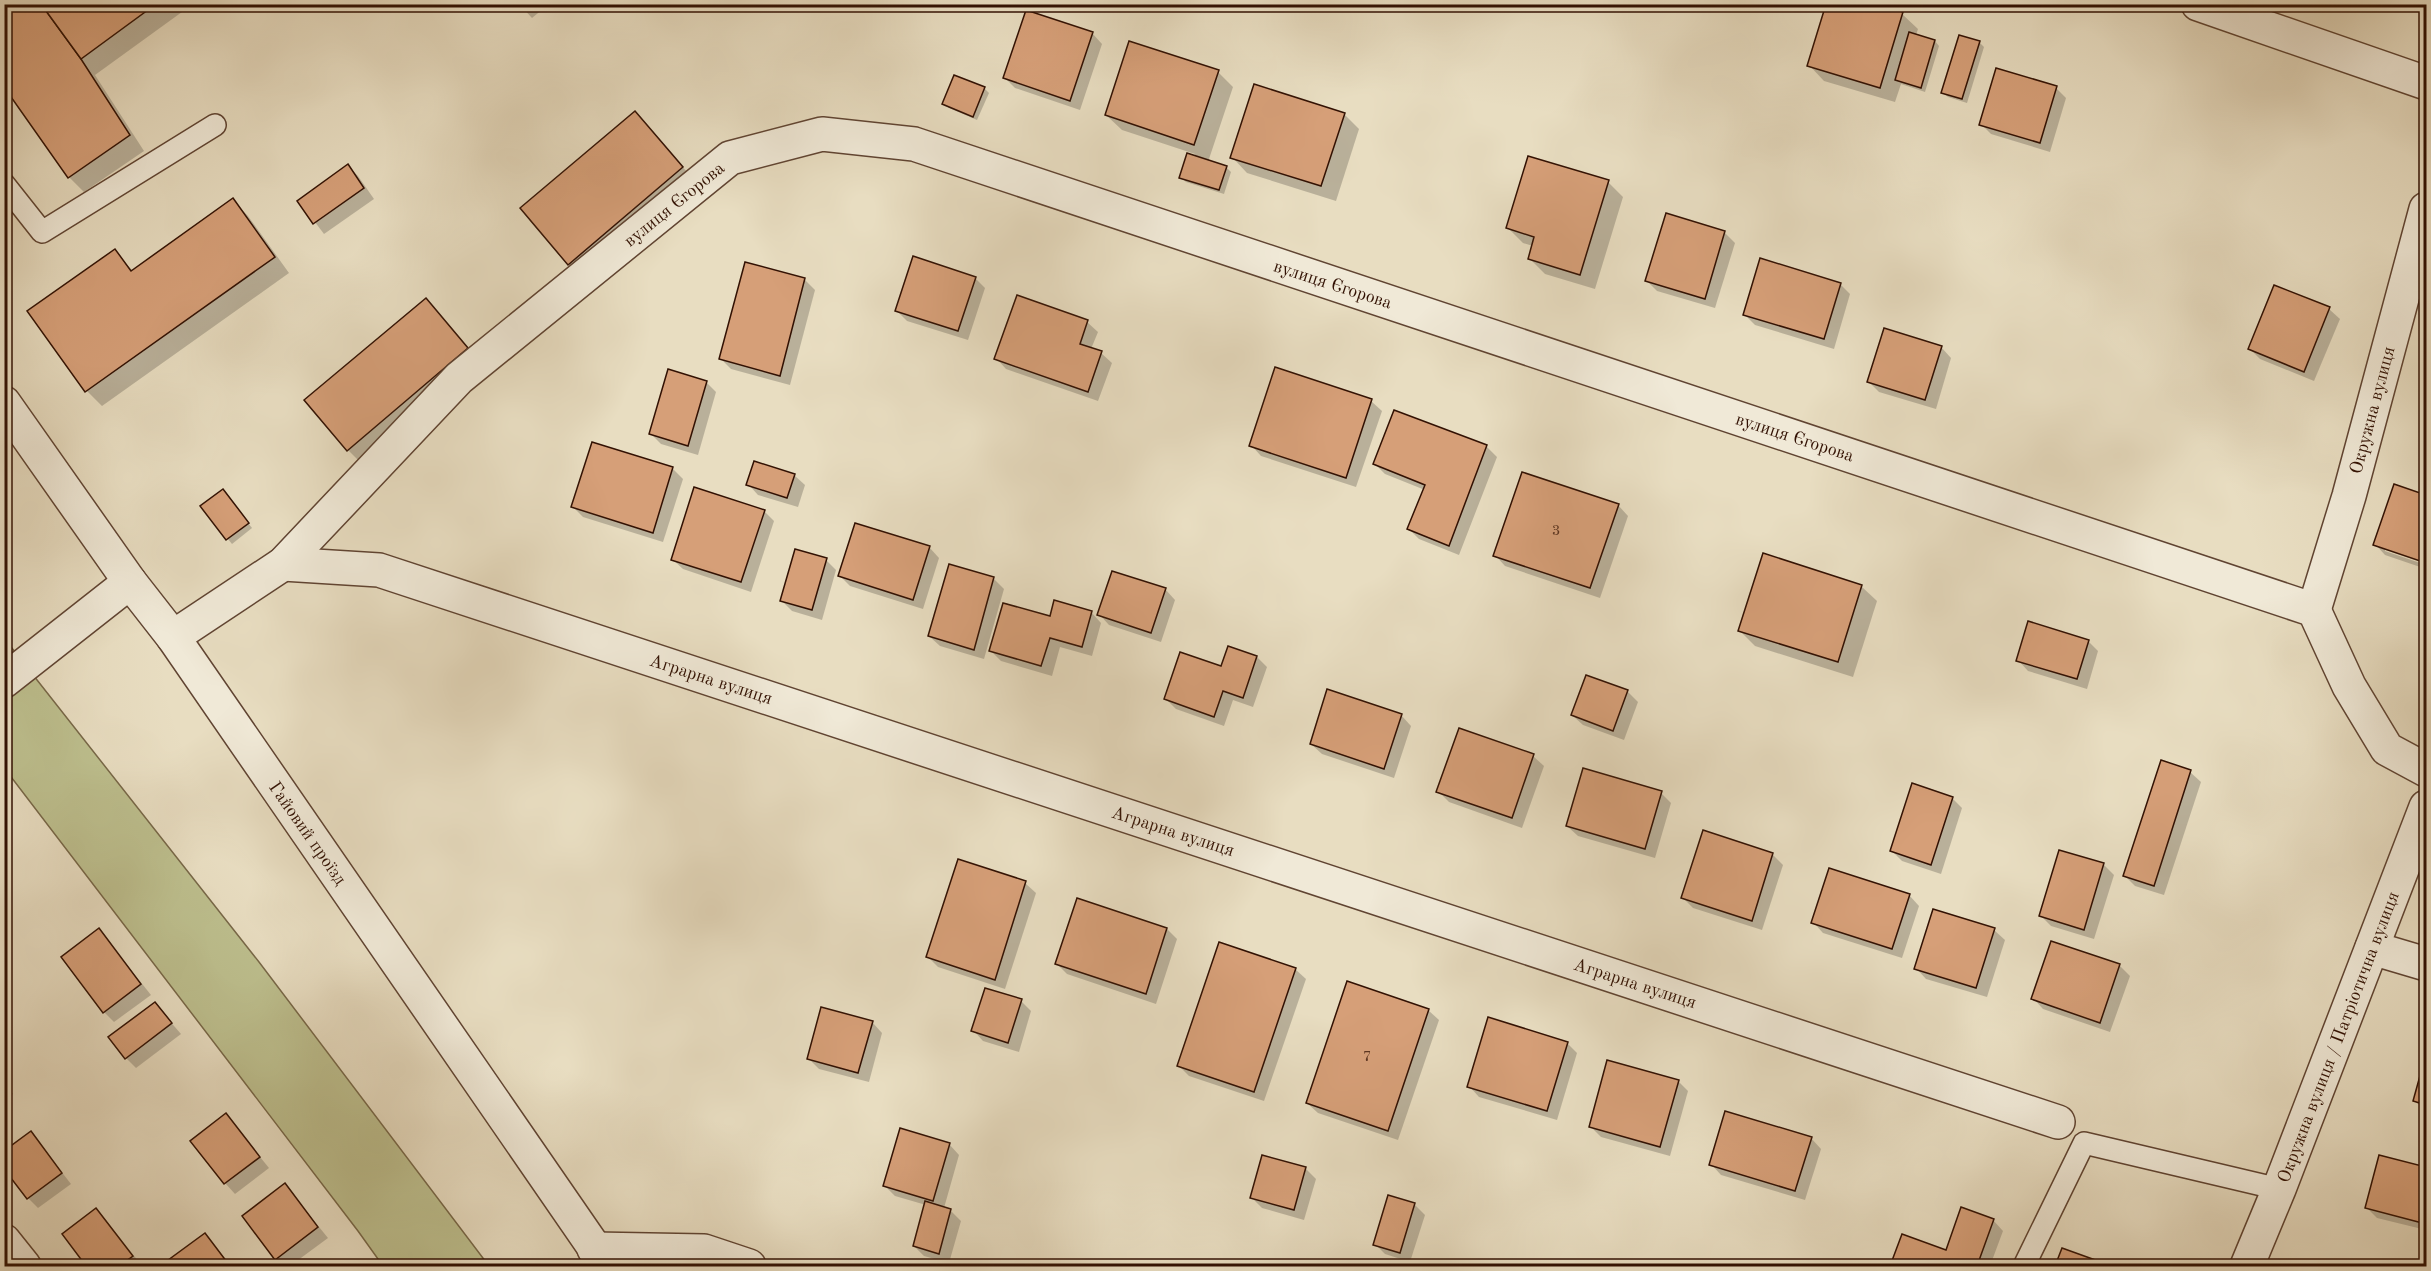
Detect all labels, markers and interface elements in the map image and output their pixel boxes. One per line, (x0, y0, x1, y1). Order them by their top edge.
street label: вулиця Єгорова (621, 159, 728, 251)
street label: вулиця Єгорова (1271, 257, 1394, 313)
street label: Окружна вулиця (2347, 344, 2399, 476)
street label: вулиця Єгорова (1733, 410, 1856, 466)
house number: 3 (1552, 524, 1560, 539)
street label: Аграрна вулиця (647, 652, 774, 708)
street label: Гайовий проїзд (265, 779, 349, 888)
street label: Аграрна вулиця (1109, 804, 1236, 860)
street label: Окружна вулиця / Патріотична вулиця (2275, 889, 2403, 1185)
street label: Аграрна вулиця (1571, 956, 1698, 1012)
house number: 7 (1363, 1050, 1371, 1065)

